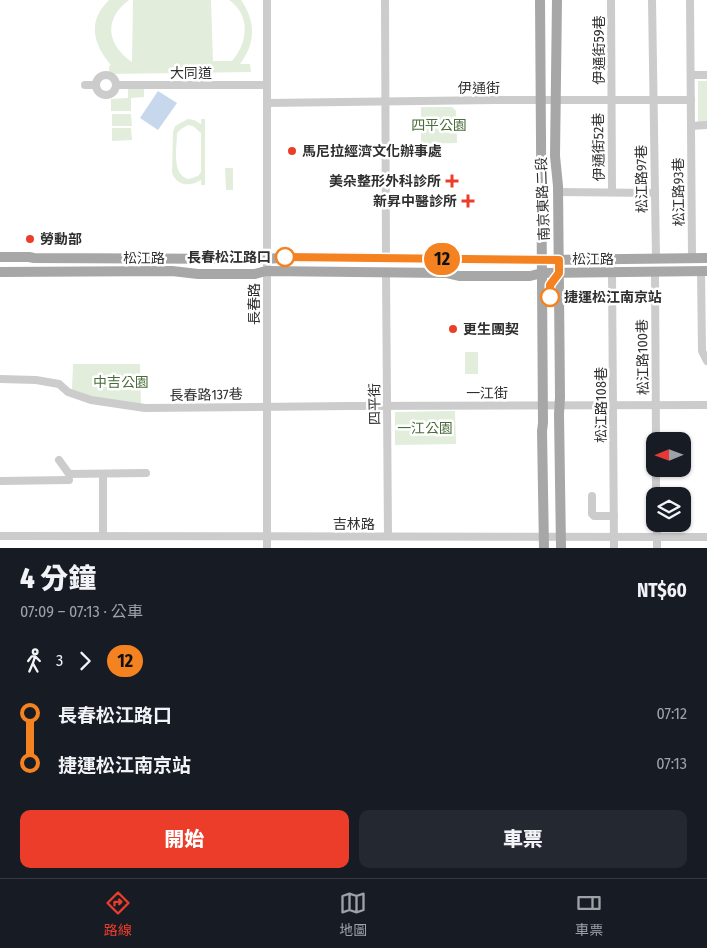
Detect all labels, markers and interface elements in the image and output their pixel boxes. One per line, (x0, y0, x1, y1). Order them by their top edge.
street label: 伊通街59巷 (591, 15, 608, 85)
street label: 大同道 (170, 65, 212, 82)
street label: 伊通街 (458, 80, 500, 97)
street label: 伊通街52巷 (590, 113, 608, 181)
park label: 四平公園 (411, 117, 467, 134)
place label: 馬尼拉經濟文化辦事處 (302, 143, 442, 160)
marker: 馬尼拉經濟文化辦事處 (286, 145, 298, 157)
street label: 松江路97巷 (633, 145, 651, 213)
street label: 南京東路二段 (533, 157, 553, 241)
street label: 松江路93巷 (670, 157, 688, 227)
place label: 美朵整形外科診所 (329, 173, 441, 190)
marker: 美朵整形外科診所 (445, 174, 459, 188)
place label: 新昇中醫診所 (373, 193, 457, 210)
marker: 新昇中醫診所 (461, 194, 475, 208)
place label: 勞動部 (40, 231, 82, 248)
marker: 勞動部 (24, 233, 36, 245)
line badge: 12 (420, 243, 464, 275)
marker: 長春松江路口 (275, 247, 295, 267)
text: 12 (434, 248, 450, 270)
place label: 長春松江路口 (187, 249, 271, 266)
street label: 松江路 (123, 250, 165, 267)
street label: 松江路 (572, 251, 614, 268)
street label: 長春路 (246, 283, 263, 325)
marker: 捷運松江南京站 (540, 287, 560, 307)
place label: 捷運松江南京站 (564, 289, 662, 306)
street label: 松江路100巷 (634, 319, 652, 395)
place label: 更生團契 (463, 321, 519, 338)
marker: 更生團契 (447, 323, 459, 335)
street label: 松江路108巷 (593, 367, 610, 443)
park label: 中吉公園 (93, 374, 149, 391)
street label: 四平街 (366, 383, 384, 425)
street label: 一江街 (466, 385, 508, 402)
street label: 長春路137巷 (169, 386, 243, 404)
park label: 一江公園 (397, 420, 453, 437)
north arrow (646, 432, 691, 478)
map controls (646, 432, 691, 532)
button: layers (646, 487, 691, 532)
street label: 吉林路 (333, 516, 375, 533)
text: 4 分鐘 (20, 562, 96, 595)
text: NT$60 (637, 579, 687, 602)
text: 07:09 – 07:13 · 公車 (20, 602, 143, 621)
icon: walk (20, 647, 48, 675)
icon: forward (71, 647, 99, 675)
text: 12 (117, 650, 133, 672)
text: 3 (56, 651, 63, 670)
text: 長春松江路口 (58, 704, 172, 727)
text: 07:12 (656, 704, 687, 723)
text: 捷運松江南京站 (58, 754, 191, 777)
text: 07:13 (656, 754, 687, 773)
button: 開始 (20, 810, 349, 868)
button: 車票 (359, 810, 687, 868)
tab: 路線 (104, 889, 132, 939)
tab: 地圖 (339, 889, 367, 939)
tab: 車票 (575, 889, 603, 939)

